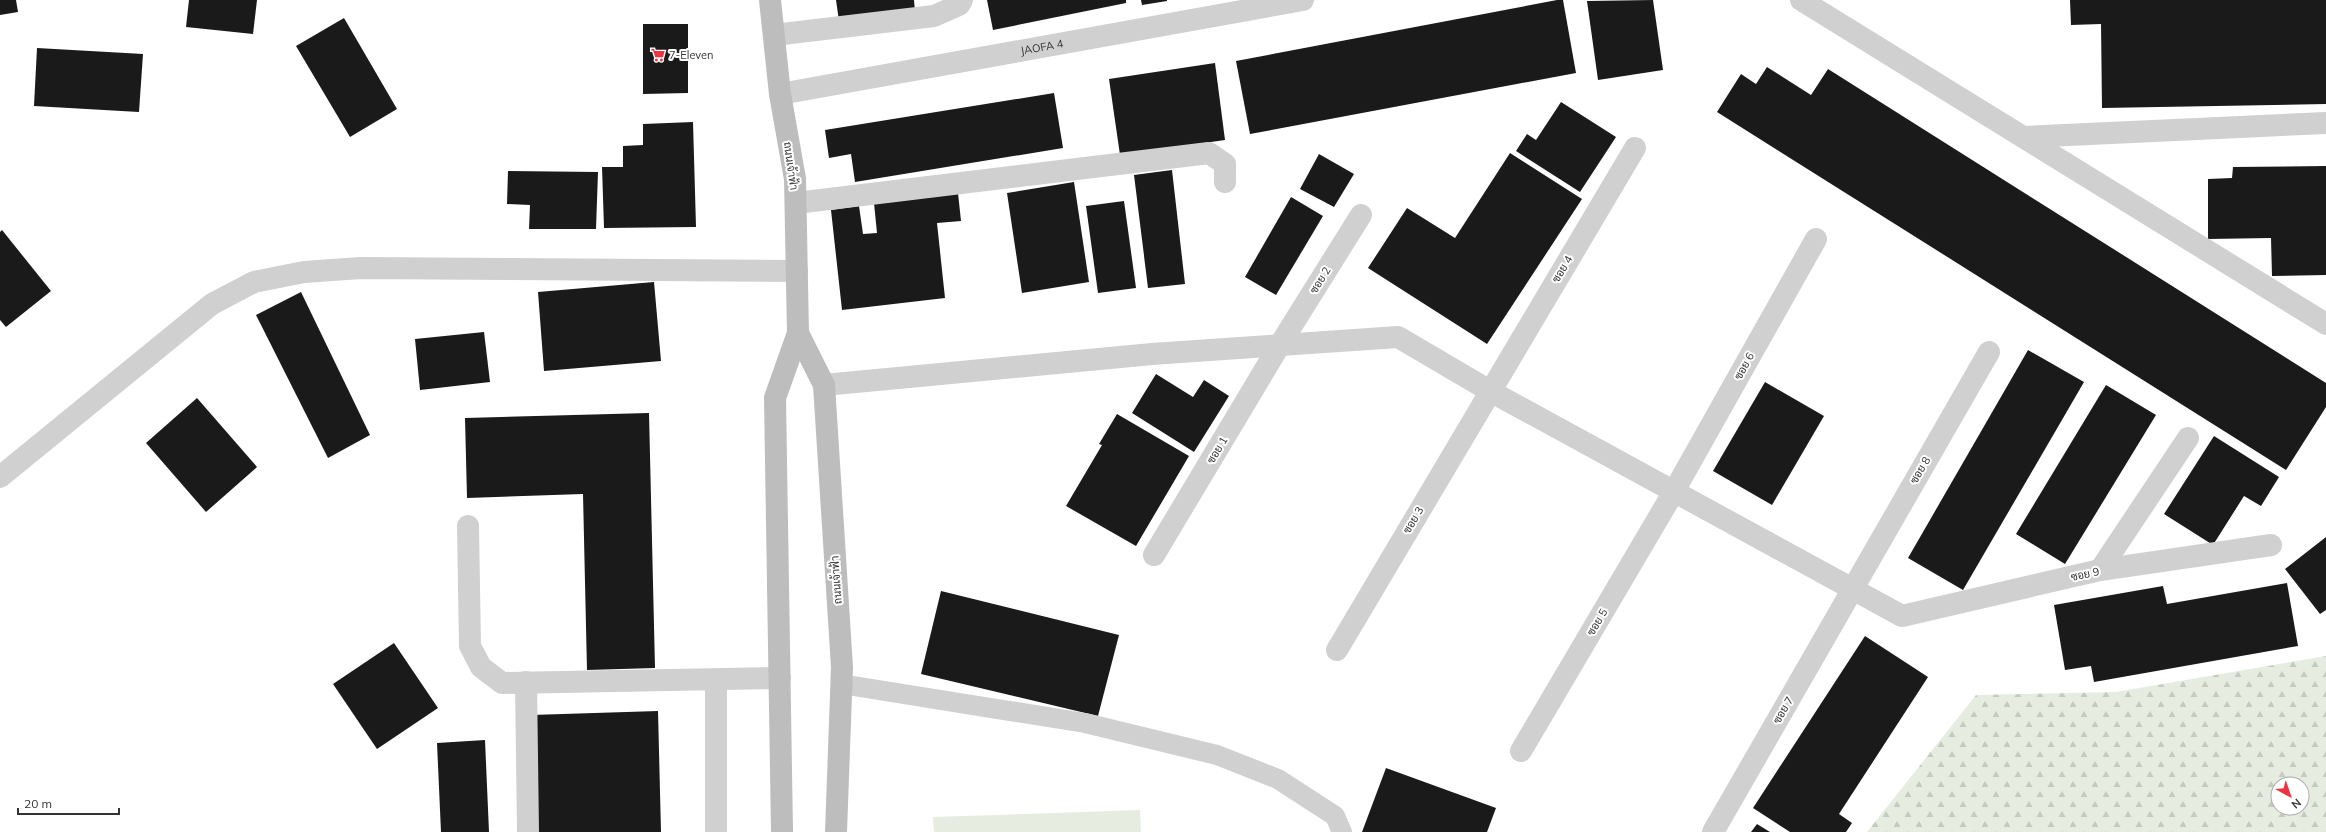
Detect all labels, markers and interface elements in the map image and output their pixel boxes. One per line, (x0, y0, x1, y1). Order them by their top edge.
street label: JAOFA 4 (1019, 36, 1065, 58)
supermarket icon: 7-Eleven (650, 47, 666, 63)
place label: 7-Eleven (669, 48, 714, 62)
street label: ถนนเจ้าฟ้า (781, 141, 801, 191)
street label: ซอย 4 (1549, 253, 1576, 285)
street label: ซอย 2 (1306, 264, 1334, 296)
street label: ซอย 6 (1731, 350, 1757, 382)
street label: ซอย 1 (1204, 434, 1230, 466)
street label: ซอย 8 (1907, 454, 1934, 486)
street label: ซอย 3 (1400, 504, 1426, 536)
street label: ถนนเจ้าฟ้า (827, 555, 845, 605)
street label: ซอย 9 (2069, 564, 2101, 584)
street label: ซอย 5 (1584, 606, 1611, 638)
street label: ซอย 7 (1770, 694, 1796, 726)
north arrow (2270, 776, 2310, 816)
scale bar (18, 790, 119, 816)
text: 20 m (24, 796, 52, 811)
text: N (2289, 796, 2304, 812)

